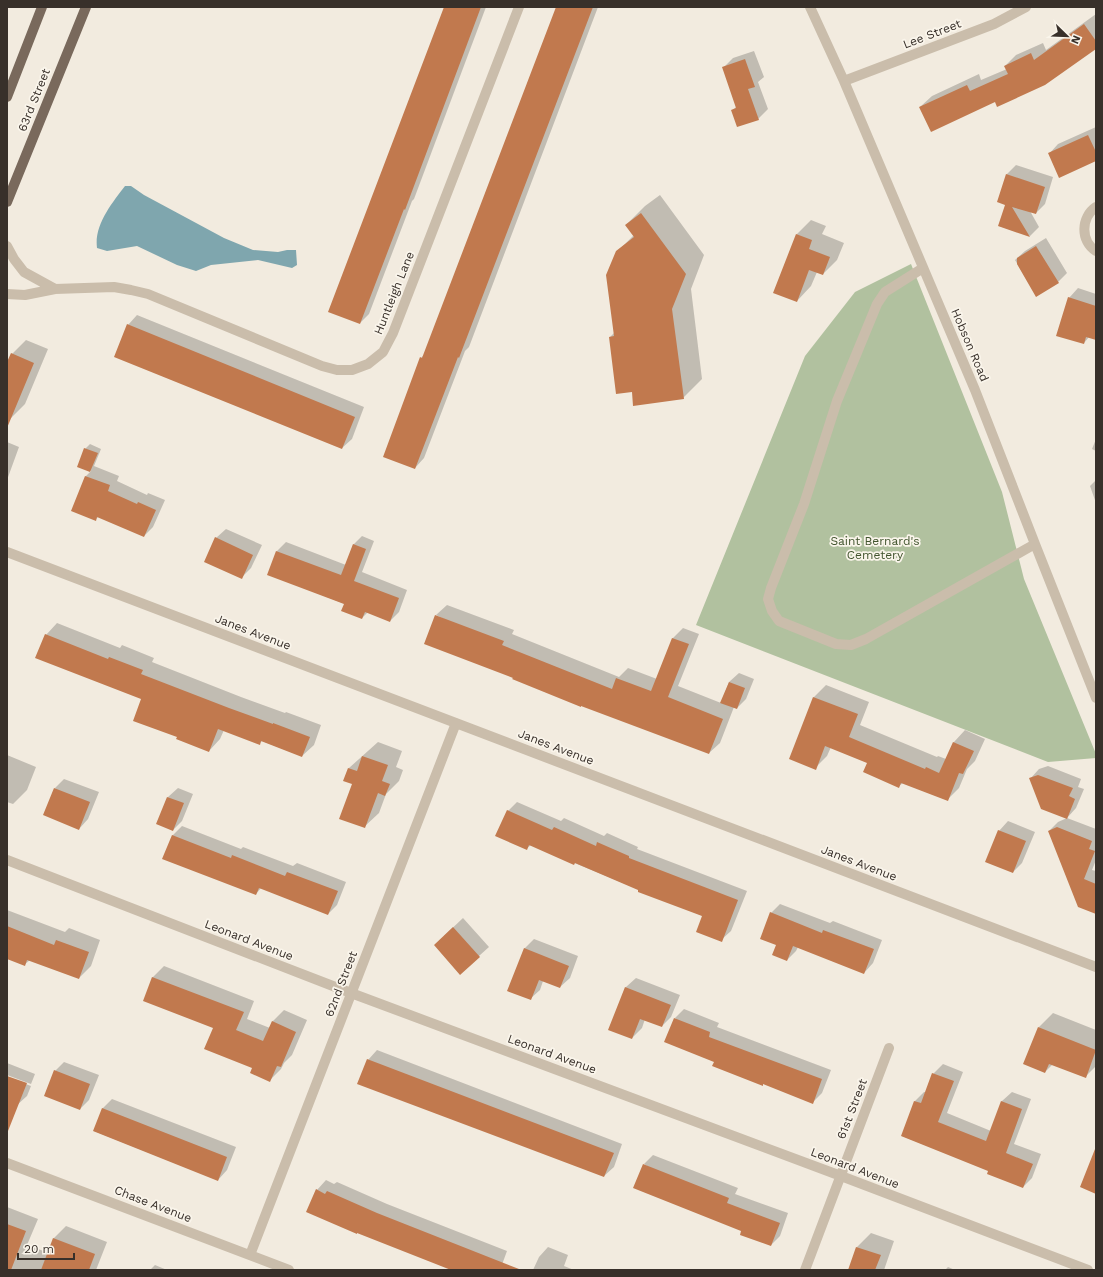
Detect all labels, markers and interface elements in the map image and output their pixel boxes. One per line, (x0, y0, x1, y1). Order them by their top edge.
north arrow (1047, 16, 1087, 56)
street label: Lee Street (901, 17, 963, 51)
text: N (1068, 33, 1083, 46)
street label: 63rd Street (15, 66, 53, 134)
street label: Huntleigh Lane (371, 249, 417, 337)
street label: Hobson Road (948, 306, 992, 384)
park label: Saint Bernard's Cemetery (830, 534, 920, 562)
street label: Janes Avenue (213, 611, 293, 653)
street label: Janes Avenue (516, 726, 596, 768)
street label: Janes Avenue (819, 842, 899, 884)
street label: Leonard Avenue (203, 917, 295, 963)
street label: 62nd Street (322, 949, 360, 1019)
street label: Leonard Avenue (506, 1031, 598, 1077)
street label: 61st Street (834, 1077, 870, 1141)
street label: Leonard Avenue (809, 1145, 901, 1191)
street label: Chase Avenue (112, 1183, 194, 1225)
scale bar (18, 1235, 74, 1261)
text: 20 m (24, 1242, 54, 1256)

